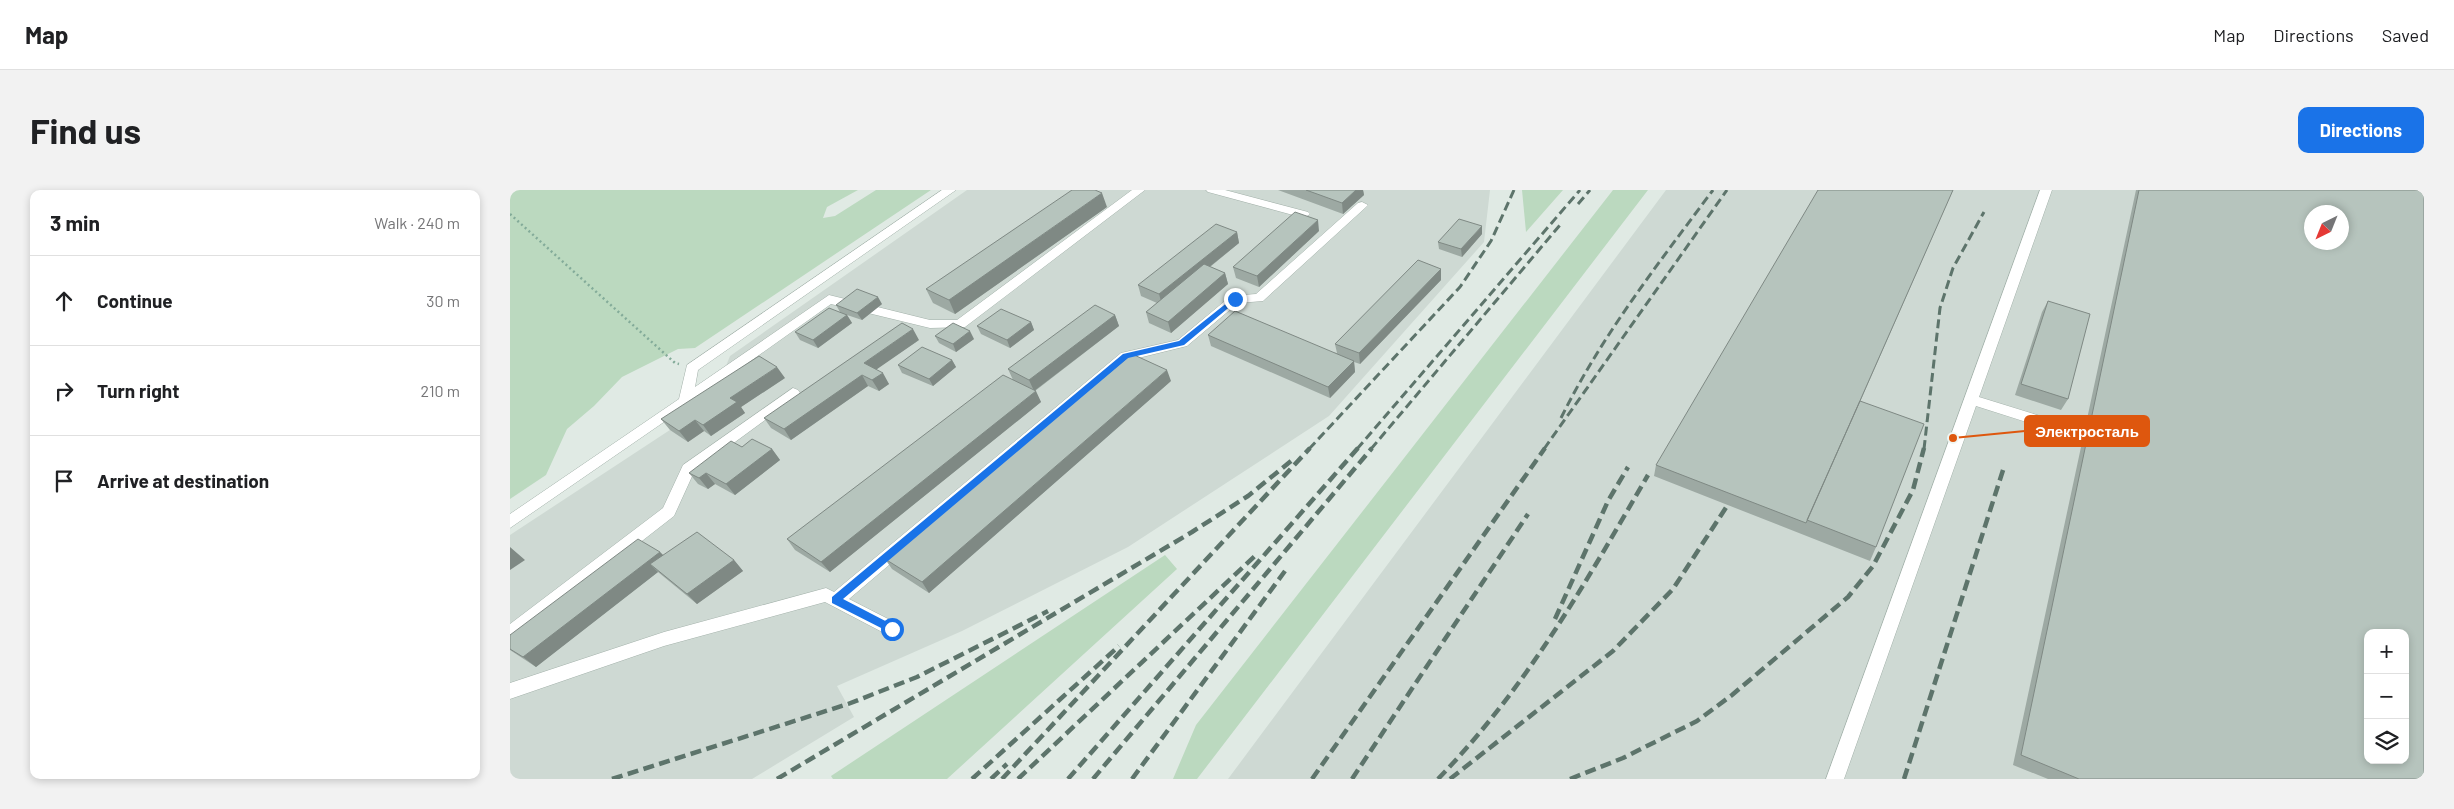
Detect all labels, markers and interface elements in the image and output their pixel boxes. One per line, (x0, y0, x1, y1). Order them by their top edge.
text: Map (25, 20, 68, 49)
text: Map (2213, 24, 2245, 46)
text: Directions (2273, 24, 2354, 46)
text: Saved (2382, 24, 2429, 46)
button: Directions (2298, 107, 2424, 153)
text: Find us (30, 109, 141, 151)
north arrow (2304, 205, 2349, 250)
text: 3 min (50, 210, 100, 235)
text: Walk · 240 m (374, 213, 460, 232)
icon: ahead (50, 287, 78, 315)
route end (1224, 288, 1247, 311)
text: Continue (97, 289, 173, 312)
text: 30 m (426, 291, 460, 310)
icon: right (50, 377, 78, 405)
text: Turn right (97, 379, 179, 402)
text: 210 m (421, 381, 460, 400)
callout: Электросталь (2025, 416, 2149, 446)
text: Электросталь (2035, 422, 2139, 440)
icon: arrive (50, 467, 78, 495)
text: Arrive at destination (97, 469, 269, 492)
route start (881, 618, 904, 641)
map controls (2364, 629, 2409, 764)
button: + (2364, 629, 2409, 674)
button: − (2364, 674, 2409, 719)
button: layers (2364, 719, 2409, 764)

